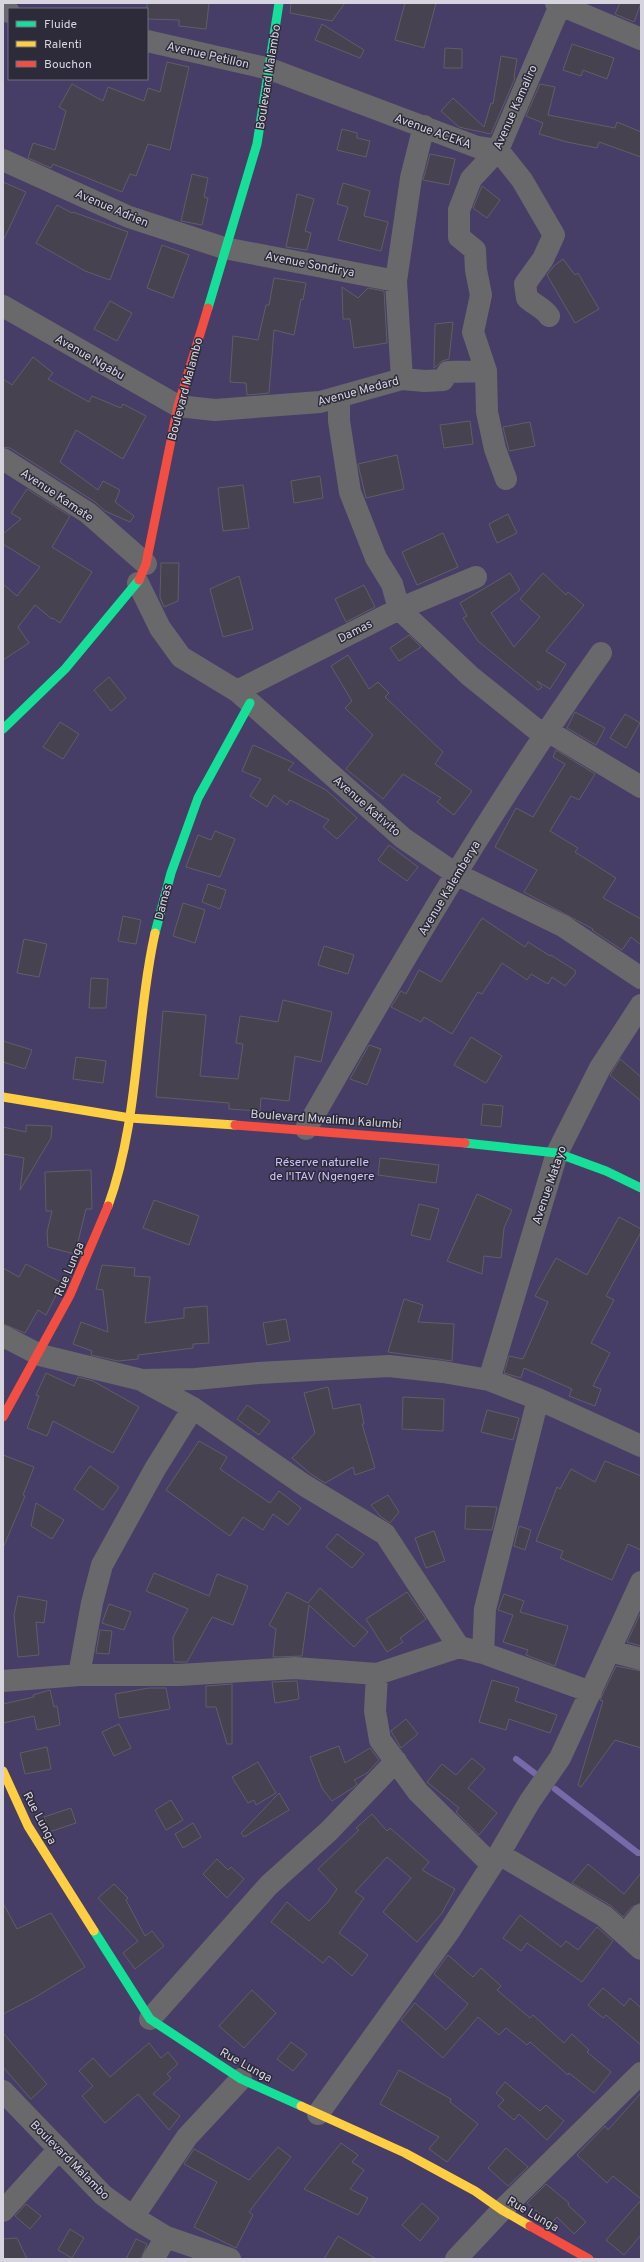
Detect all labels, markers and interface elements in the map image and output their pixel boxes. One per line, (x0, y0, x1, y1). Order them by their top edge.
legend (8, 8, 148, 80)
text: Fluide (44, 17, 77, 33)
street label: Boulevard Malambo (253, 23, 285, 131)
text: Ralenti (44, 37, 82, 53)
street label: Avenue Petillon (165, 39, 250, 73)
text: Bouchon (44, 57, 92, 73)
street label: Avenue Kamaliro (490, 62, 542, 152)
street label: Avenue ACEKA (392, 111, 473, 153)
street label: Avenue Adrien (72, 186, 151, 232)
street label: Avenue Sondirya (264, 248, 356, 281)
street label: Avenue Ngabu (52, 331, 127, 384)
street label: Boulevard Malambo (165, 336, 208, 443)
street label: Avenue Medard (316, 373, 401, 411)
street label: Avenue Kamate (17, 466, 96, 526)
street label: Damas (336, 616, 375, 647)
street label: Avenue Kativito (329, 773, 404, 841)
street label: Avenue Kalemberya (415, 838, 484, 939)
street label: Damas (152, 883, 176, 922)
street label: Boulevard Mwalimu Kalumbi (250, 1107, 402, 1133)
street label: Avenue Matayo (529, 1144, 571, 1227)
park label: Réserve naturelle de l'ITAV (Ngengere (270, 1155, 374, 1185)
street label: Rue Lunga (51, 1240, 89, 1299)
street label: Rue Lunga (19, 1789, 60, 1848)
street label: Rue Lunga (217, 2045, 275, 2087)
street label: Boulevard Malambo (26, 2118, 113, 2204)
street label: Rue Lunga (504, 2194, 561, 2236)

